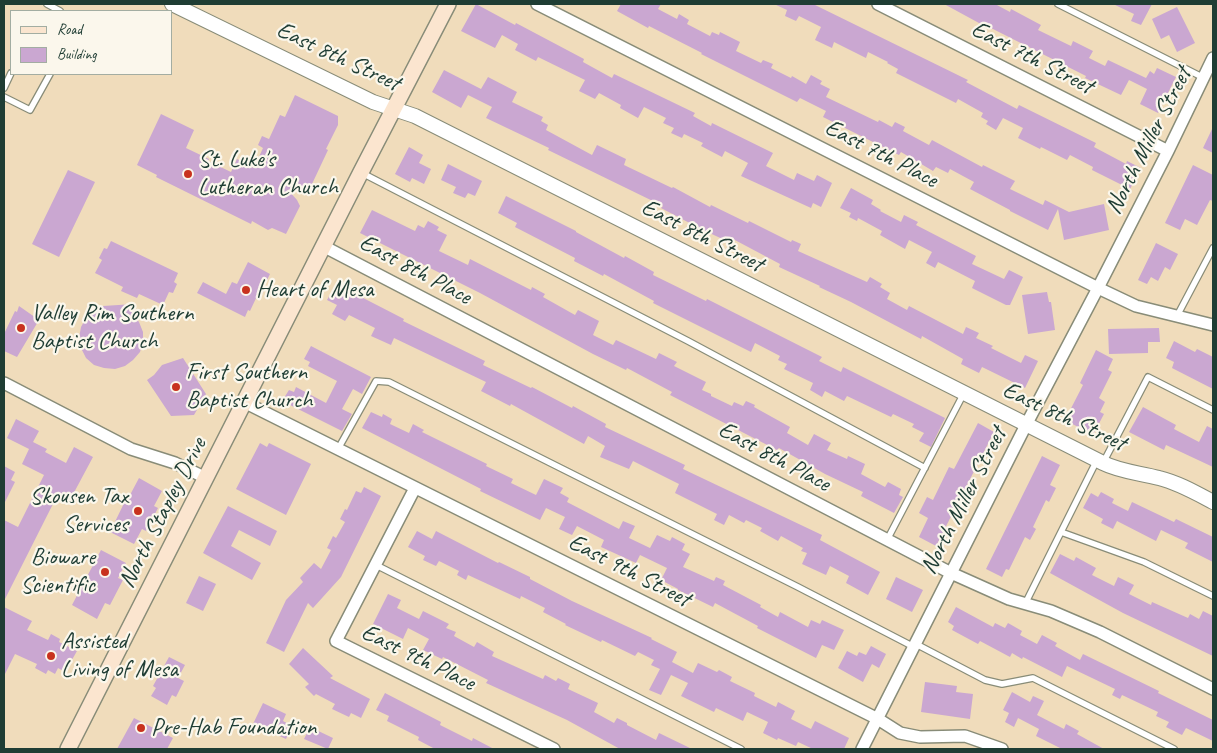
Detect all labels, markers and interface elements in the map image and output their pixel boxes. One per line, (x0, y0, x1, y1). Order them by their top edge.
legend (10, 10, 172, 75)
street label: East 7th Street (966, 15, 1098, 101)
street label: East 8th Street (272, 16, 404, 98)
text: Road (57, 20, 82, 39)
text: Building (57, 45, 96, 64)
street label: North Miller Street (1100, 63, 1198, 219)
street label: East 7th Place (820, 113, 942, 195)
place label: St. Luke's Lutheran Church (198, 146, 338, 202)
marker: St. Luke's Lutheran Church (182, 168, 194, 180)
street label: East 8th Street (636, 193, 768, 279)
street label: East 8th Place (354, 228, 476, 312)
place label: Heart of Mesa (256, 276, 373, 304)
marker: Heart of Mesa (240, 284, 252, 296)
place label: Valley Rim Southern Baptist Church (31, 300, 193, 356)
marker: Valley Rim Southern Baptist Church (15, 322, 27, 334)
place label: First Southern Baptist Church (186, 359, 312, 415)
street label: East 8th Street (998, 376, 1130, 458)
marker: First Southern Baptist Church (170, 381, 182, 393)
street label: East 8th Place (713, 415, 835, 499)
street label: North Miller Street (915, 423, 1013, 579)
street label: North Stapley Drive (113, 433, 213, 593)
place label: Skousen Tax Services (30, 483, 128, 539)
marker: Skousen Tax Services (132, 505, 144, 517)
street label: East 9th Street (563, 528, 695, 614)
place label: Bioware Scientific (20, 544, 95, 600)
marker: Bioware Scientific (99, 566, 111, 578)
street label: East 9th Place (357, 618, 479, 698)
place label: Assisted Living of Mesa (61, 628, 178, 684)
marker: Assisted Living of Mesa (45, 650, 57, 662)
place label: Pre-Hab Foundation (151, 714, 316, 742)
marker: Pre-Hab Foundation (135, 722, 147, 734)

